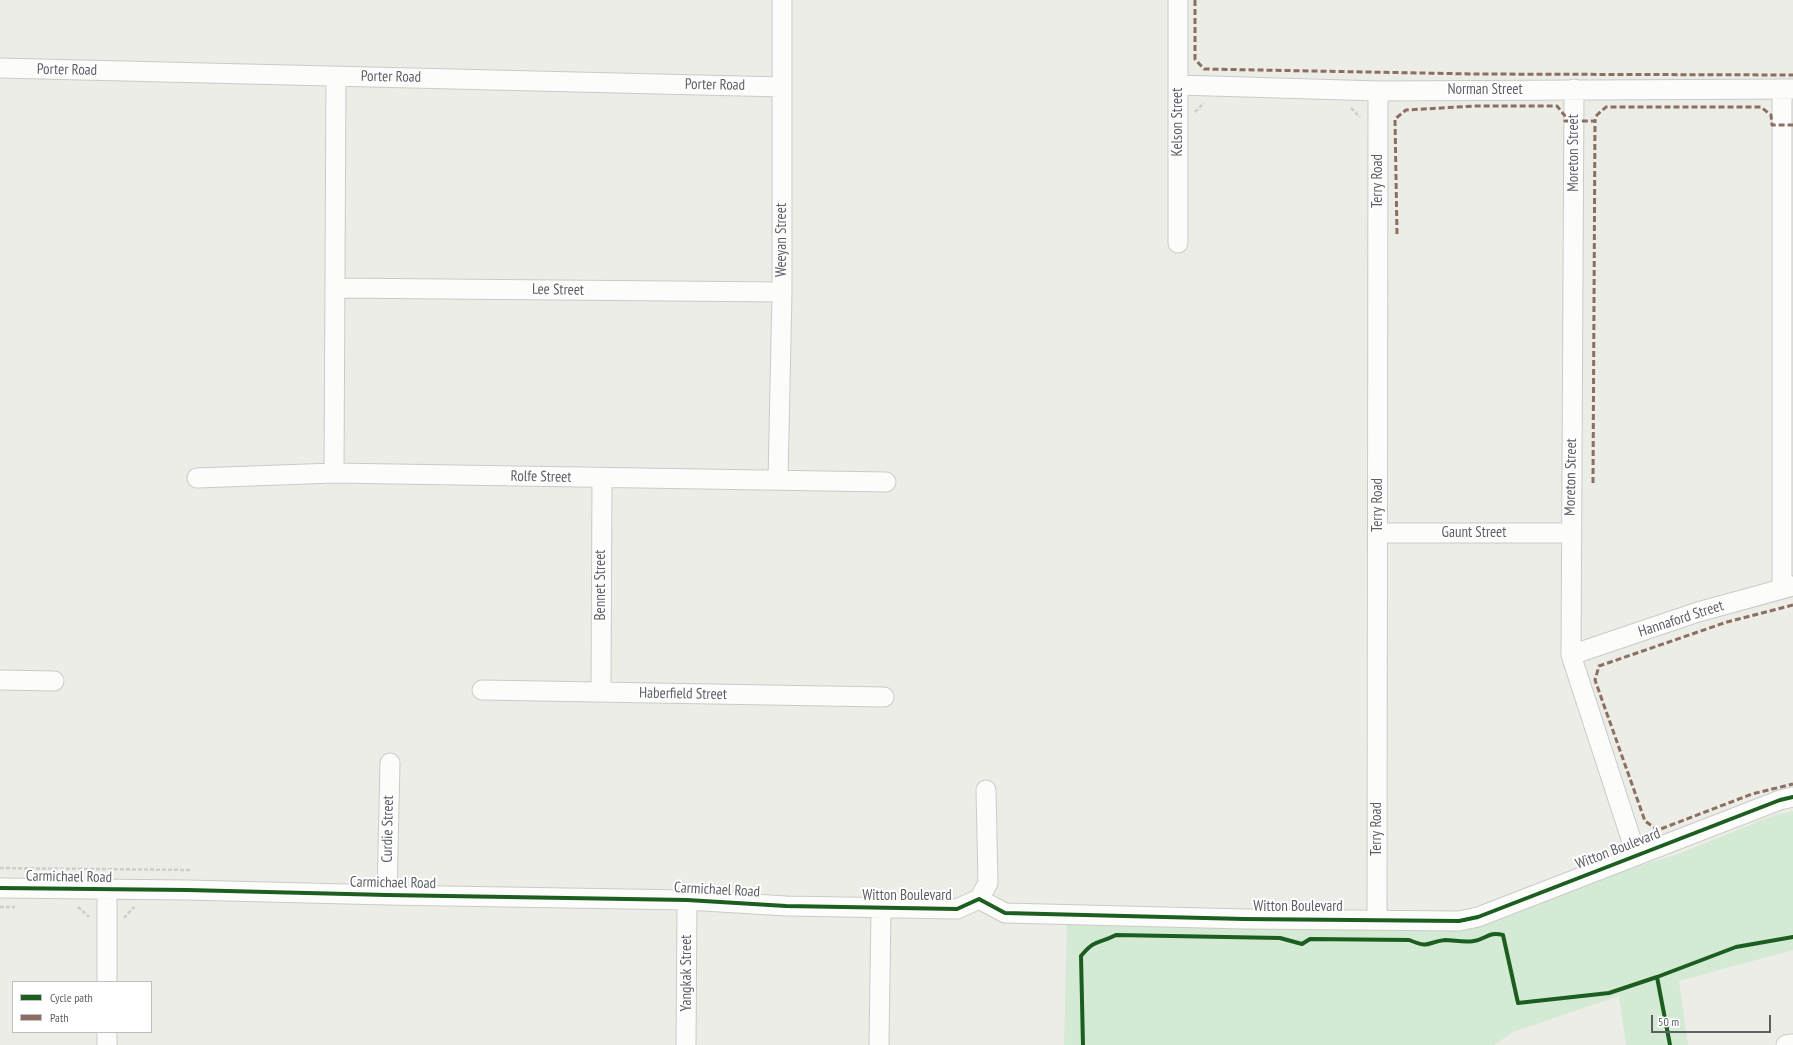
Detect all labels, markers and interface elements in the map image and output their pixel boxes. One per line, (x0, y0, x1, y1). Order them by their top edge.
street label: Porter Road (37, 60, 97, 80)
street label: Porter Road (361, 67, 421, 87)
street label: Porter Road (685, 75, 745, 95)
street label: Norman Street (1447, 81, 1523, 99)
street label: Kelson Street (1169, 88, 1187, 156)
street label: Moreton Street (1565, 114, 1583, 192)
street label: Terry Road (1369, 154, 1387, 208)
street label: Weeyan Street (773, 203, 791, 277)
street label: Lee Street (532, 281, 584, 299)
street label: Moreton Street (1561, 438, 1581, 516)
street label: Rolfe Street (510, 467, 572, 487)
street label: Terry Road (1369, 478, 1387, 532)
street label: Gaunt Street (1442, 524, 1506, 542)
street label: Bennet Street (592, 550, 610, 620)
street label: Hannaford Street (1636, 597, 1726, 641)
street label: Haberfield Street (639, 684, 727, 704)
street label: Curdie Street (378, 795, 398, 863)
street label: Terry Road (1368, 802, 1386, 856)
street label: Witton Boulevard (1573, 825, 1663, 873)
street label: Carmichael Road (26, 867, 112, 887)
street label: Carmichael Road (350, 873, 436, 893)
street label: Carmichael Road (673, 879, 761, 901)
street label: Witton Boulevard (862, 887, 952, 905)
street label: Witton Boulevard (1253, 898, 1343, 916)
street label: Yangkak Street (678, 935, 696, 1011)
legend (12, 981, 152, 1033)
text: Cycle path (50, 990, 93, 1005)
scale bar (1653, 1007, 1773, 1033)
text: Path (50, 1010, 68, 1025)
text: 50 m (1658, 1014, 1679, 1029)

